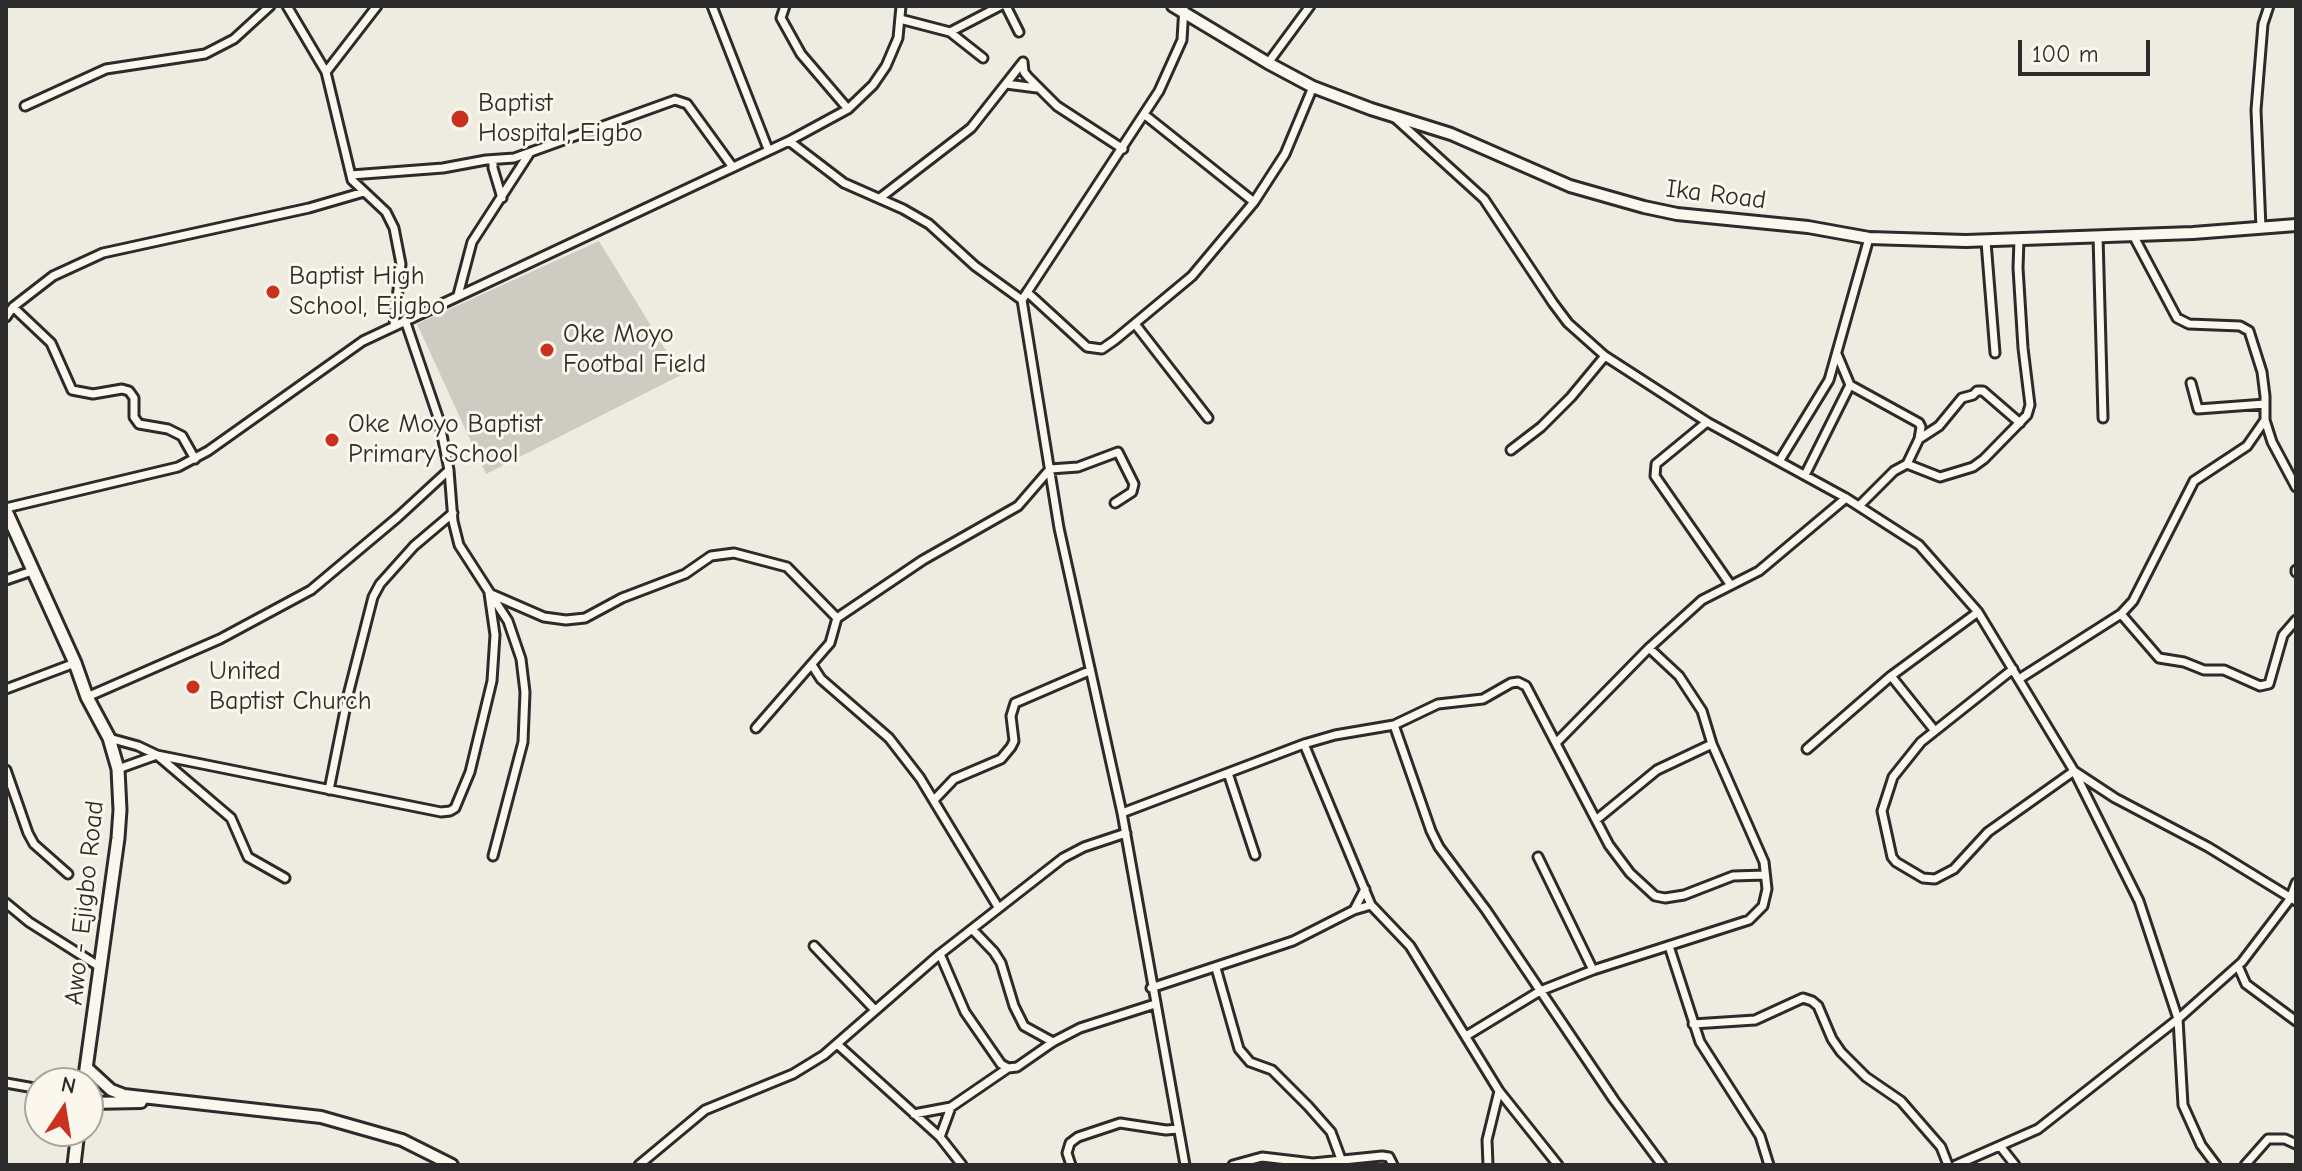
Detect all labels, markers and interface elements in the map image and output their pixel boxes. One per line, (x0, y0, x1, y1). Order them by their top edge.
scale bar (2022, 24, 2154, 74)
text: 100 m (2032, 40, 2099, 68)
place label: Baptist Hospital, Eigbo (478, 88, 643, 150)
marker: Baptist Hospital, Eigbo (449, 108, 471, 130)
street label: Ika Road (1664, 173, 1768, 217)
place label: Baptist High School, Ejigbo (289, 261, 445, 322)
marker: Baptist High School, Ejigbo (264, 283, 282, 301)
place label: Oke Moyo Footbal Field (563, 319, 706, 380)
marker: Oke Moyo Footbal Field (538, 341, 556, 359)
place label: Oke Moyo Baptist Primary School (348, 409, 542, 470)
marker: Oke Moyo Baptist Primary School (323, 431, 341, 449)
place label: United Baptist Church (209, 656, 372, 718)
marker: United Baptist Church (184, 678, 202, 696)
street label: Awo - Ejigbo Road (59, 799, 111, 1007)
north arrow (24, 1067, 104, 1147)
text: N (59, 1071, 78, 1100)

